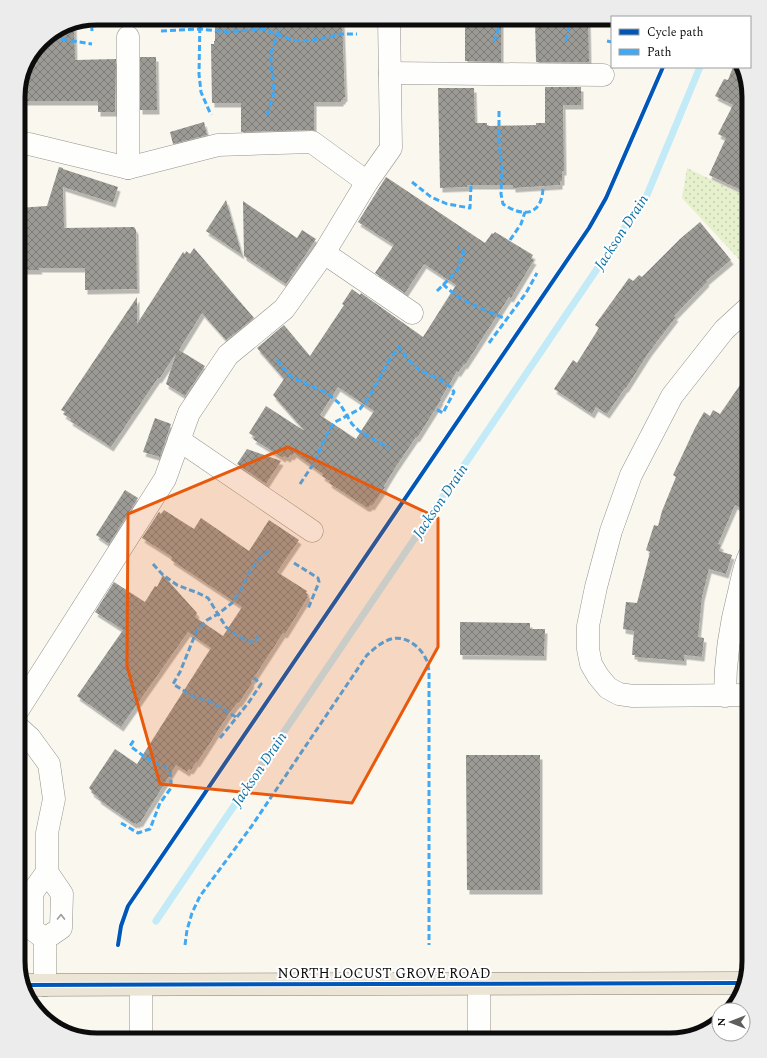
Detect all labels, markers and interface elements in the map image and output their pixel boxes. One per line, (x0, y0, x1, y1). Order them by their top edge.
legend (611, 16, 751, 68)
text: Cycle path (647, 23, 704, 42)
text: Path (647, 43, 672, 62)
water label: Jackson Drain (588, 190, 654, 275)
water label: Jackson Drain (406, 459, 474, 544)
water label: Jackson Drain (225, 727, 293, 812)
one-way arrow (57, 914, 65, 920)
street label: NORTH LOCUST GROVE ROAD (277, 963, 491, 984)
north arrow (711, 1002, 751, 1042)
text: N (713, 1017, 730, 1026)

